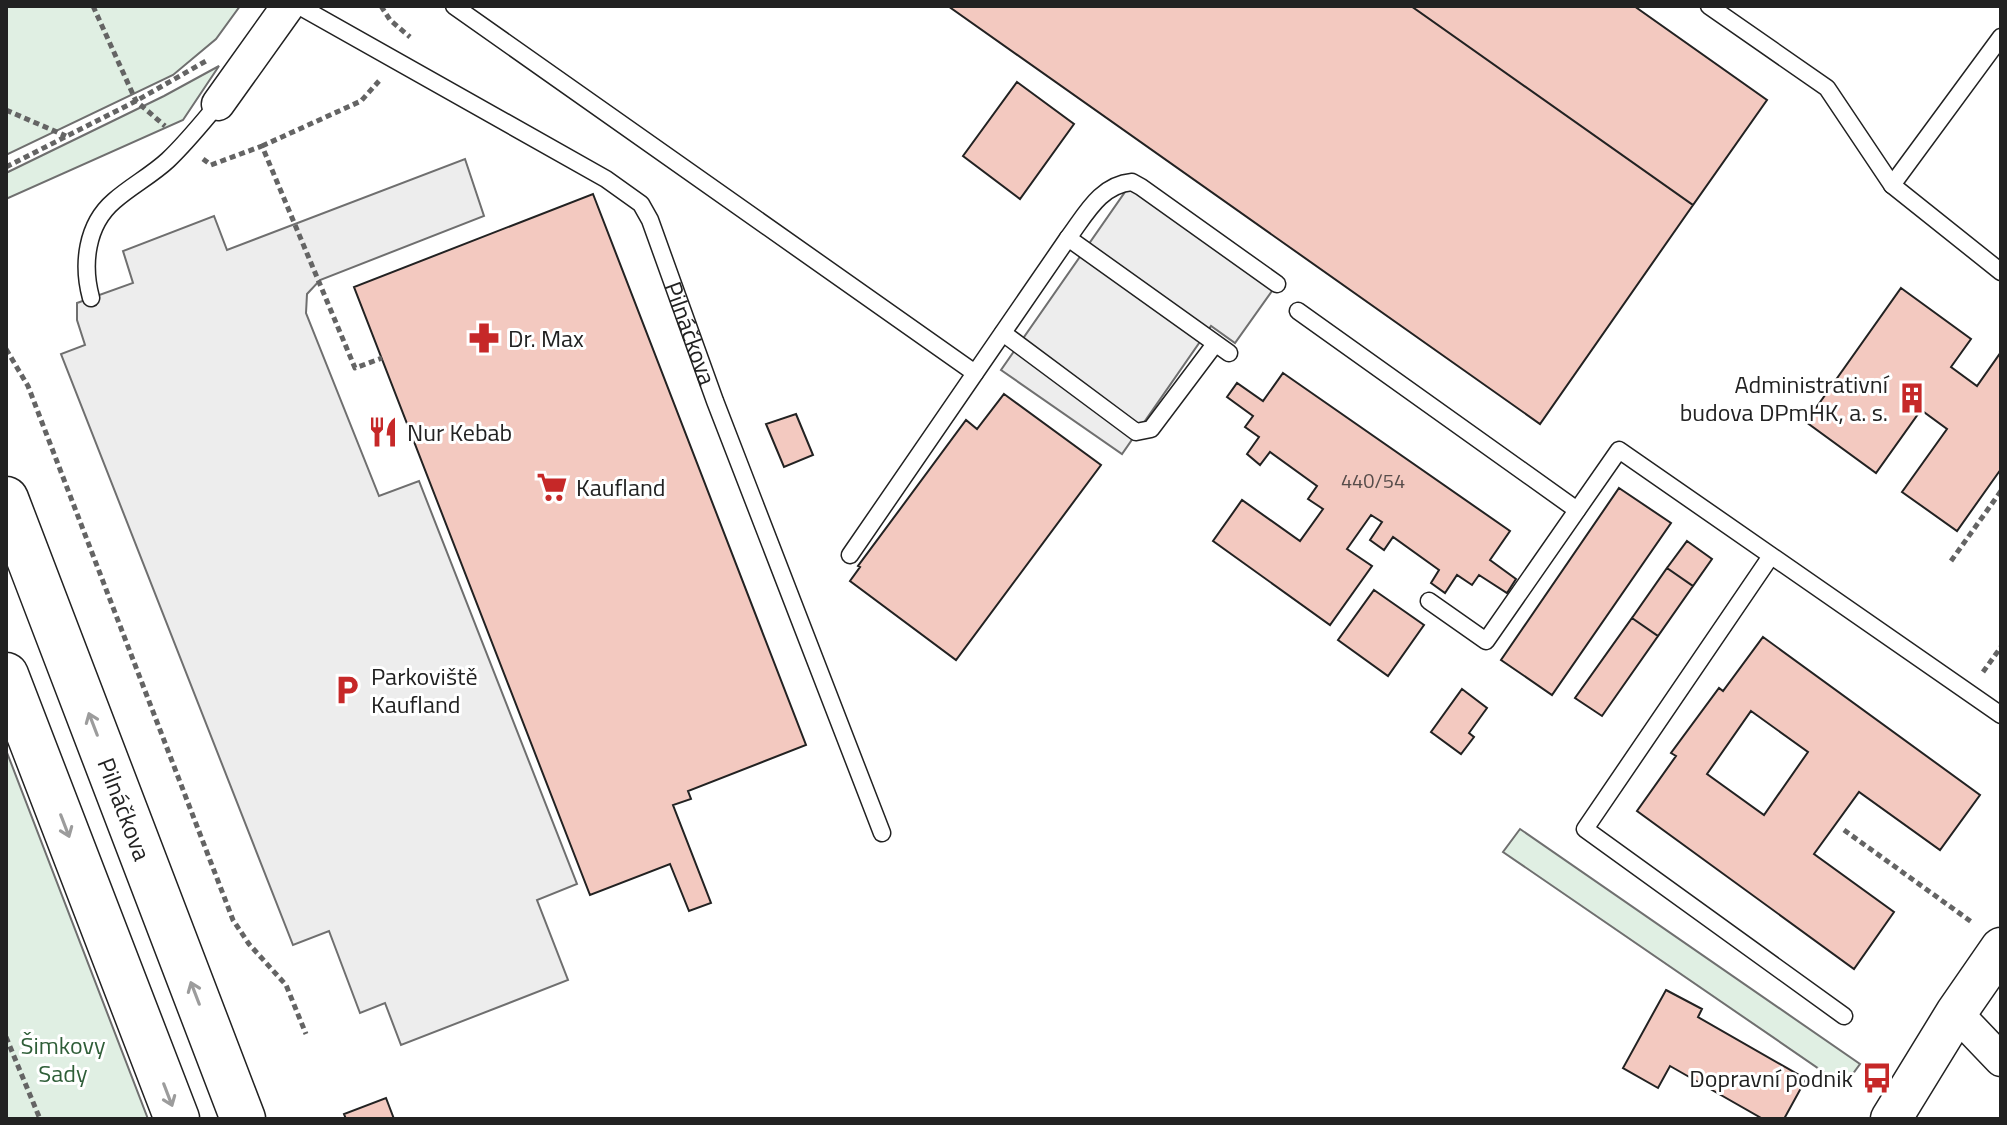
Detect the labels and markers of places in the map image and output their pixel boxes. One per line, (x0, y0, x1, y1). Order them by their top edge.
place label: Dr. Max (508, 320, 584, 356)
pharmacy icon: Dr. Max (467, 321, 501, 355)
place label: Administrativní budova DPmHK, a. s. (1680, 366, 1890, 430)
building icon: Administrativní budova DPmHK, a. s. (1895, 381, 1929, 415)
place label: Nur Kebab (407, 414, 512, 450)
restaurant icon: Nur Kebab (366, 415, 400, 449)
place label: Kaufland (576, 469, 666, 505)
supermarket icon: Kaufland (535, 470, 569, 504)
place label: Parkoviště Kaufland (371, 658, 478, 722)
parking icon: Parkoviště Kaufland (330, 673, 364, 707)
place label: Dopravní podnik (1689, 1060, 1853, 1096)
bus stop icon: Dopravní podnik (1860, 1061, 1894, 1095)

